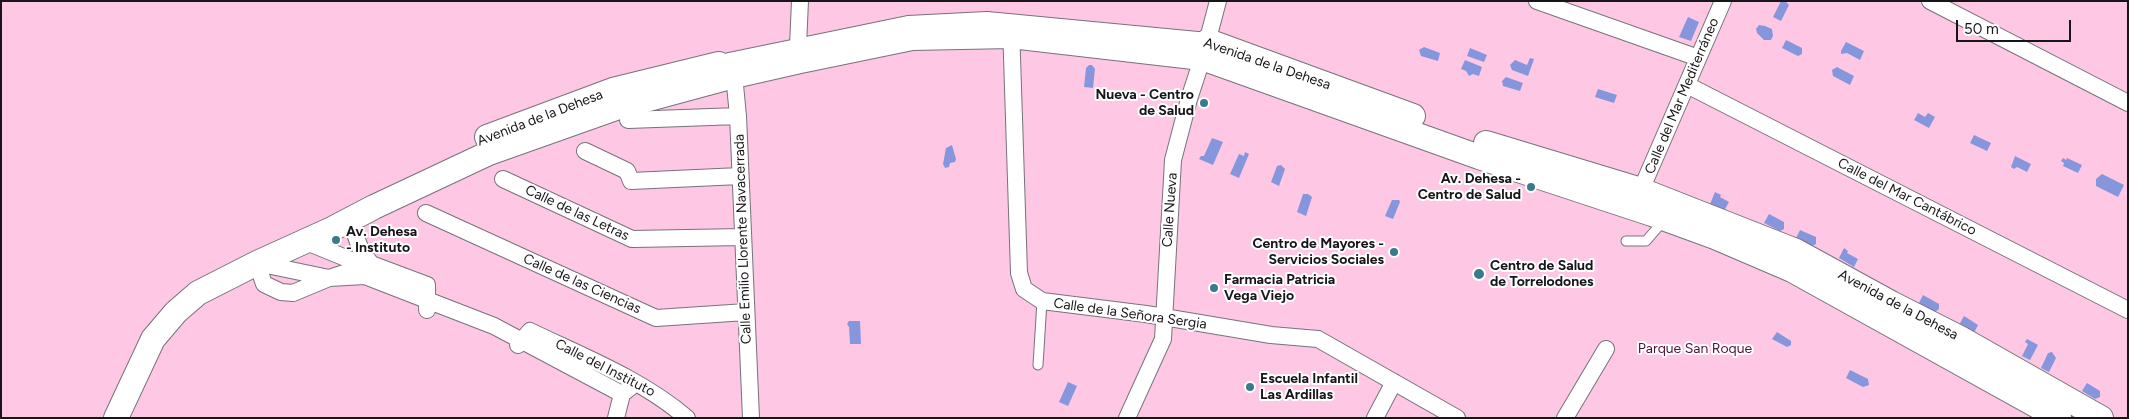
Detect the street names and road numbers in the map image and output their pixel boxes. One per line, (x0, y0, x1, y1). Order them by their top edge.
street label: Calle del Mar Mediterráneo (1641, 15, 1723, 177)
street label: Avenida de la Dehesa (1201, 34, 1333, 94)
street label: Avenida de la Dehesa (475, 86, 605, 150)
street label: Calle Emilio Llorente Navacerrada (731, 134, 755, 344)
street label: Calle del Mar Cantábrico (1835, 155, 1979, 239)
street label: Calle Nueva (1159, 172, 1181, 248)
street label: Calle de las Letras (522, 182, 632, 244)
street label: Calle de las Ciencias (520, 250, 644, 318)
street label: Avenida de la Dehesa (1835, 266, 1961, 344)
street label: Calle de la Señora Sergia (1052, 295, 1208, 333)
street label: Calle del Instituto (552, 336, 658, 400)

